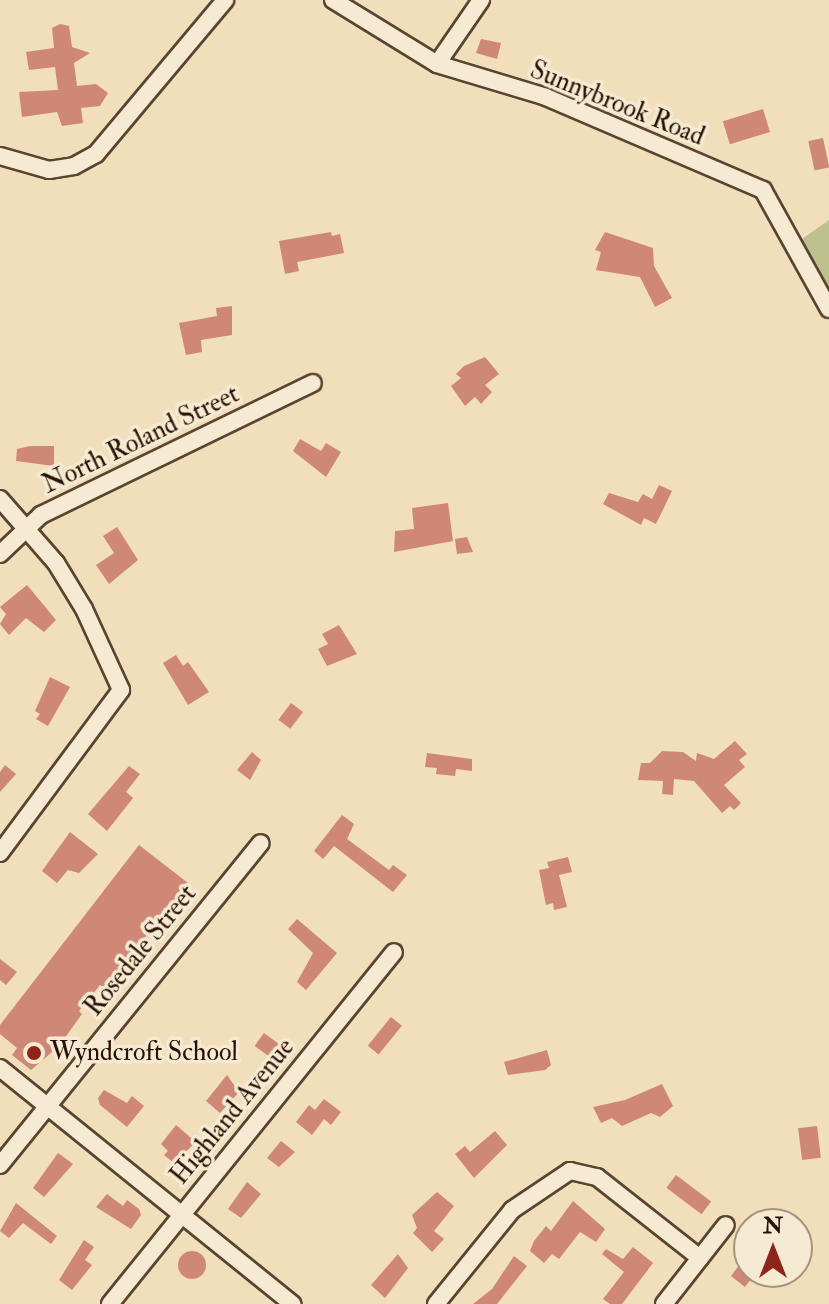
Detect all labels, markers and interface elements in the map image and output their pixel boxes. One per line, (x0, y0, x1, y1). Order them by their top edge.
street label: Sunnybrook Road (525, 55, 709, 153)
street label: North Roland Street (38, 379, 244, 501)
street label: Rosedale Street (79, 879, 203, 1023)
street label: Highland Avenue (165, 1033, 301, 1191)
place label: Wyndcroft School (50, 1037, 238, 1069)
marker: Wyndcroft School (25, 1044, 43, 1062)
north arrow (733, 1208, 813, 1288)
text: N (763, 1212, 783, 1240)

